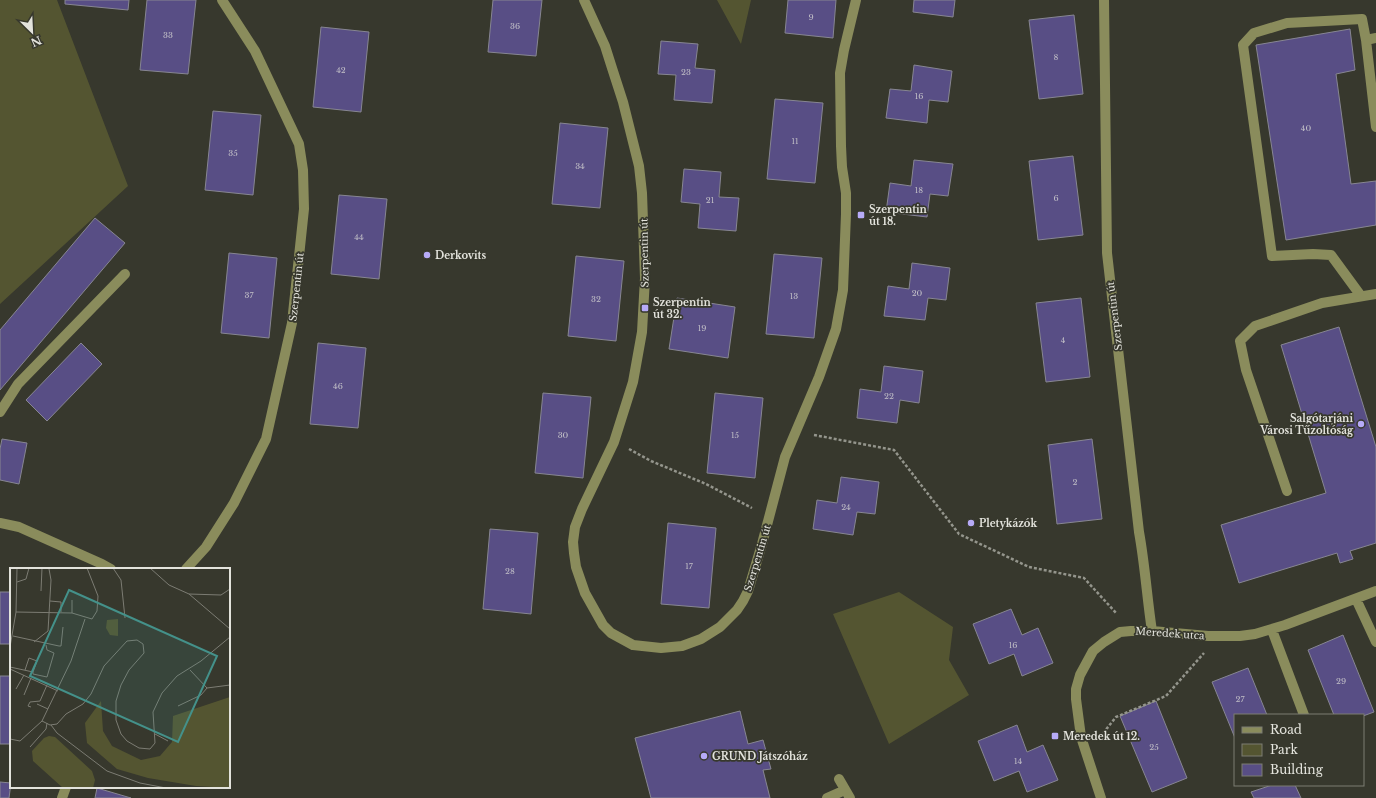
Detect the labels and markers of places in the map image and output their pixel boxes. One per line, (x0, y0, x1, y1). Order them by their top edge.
place label: Szerpentin út 18. (869, 203, 928, 228)
marker: Szerpentin út 18. (856, 210, 866, 220)
place label: Derkovits (435, 249, 486, 262)
marker: Derkovits (422, 250, 432, 260)
place label: Szerpentin út 32. (653, 296, 712, 321)
marker: Szerpentin út 32. (640, 303, 650, 313)
place label: Salgótarjáni Városi Tűzoltóság (1259, 412, 1354, 437)
marker: Salgótarjáni Városi Tűzoltóság (1356, 419, 1366, 429)
place label: Pletykázók (979, 517, 1037, 530)
marker: Pletykázók (966, 518, 976, 528)
place label: Meredek út 12. (1063, 730, 1140, 743)
marker: Meredek út 12. (1050, 731, 1060, 741)
place label: GRUND Játszóház (712, 750, 808, 763)
marker: GRUND Játszóház (699, 751, 709, 761)

